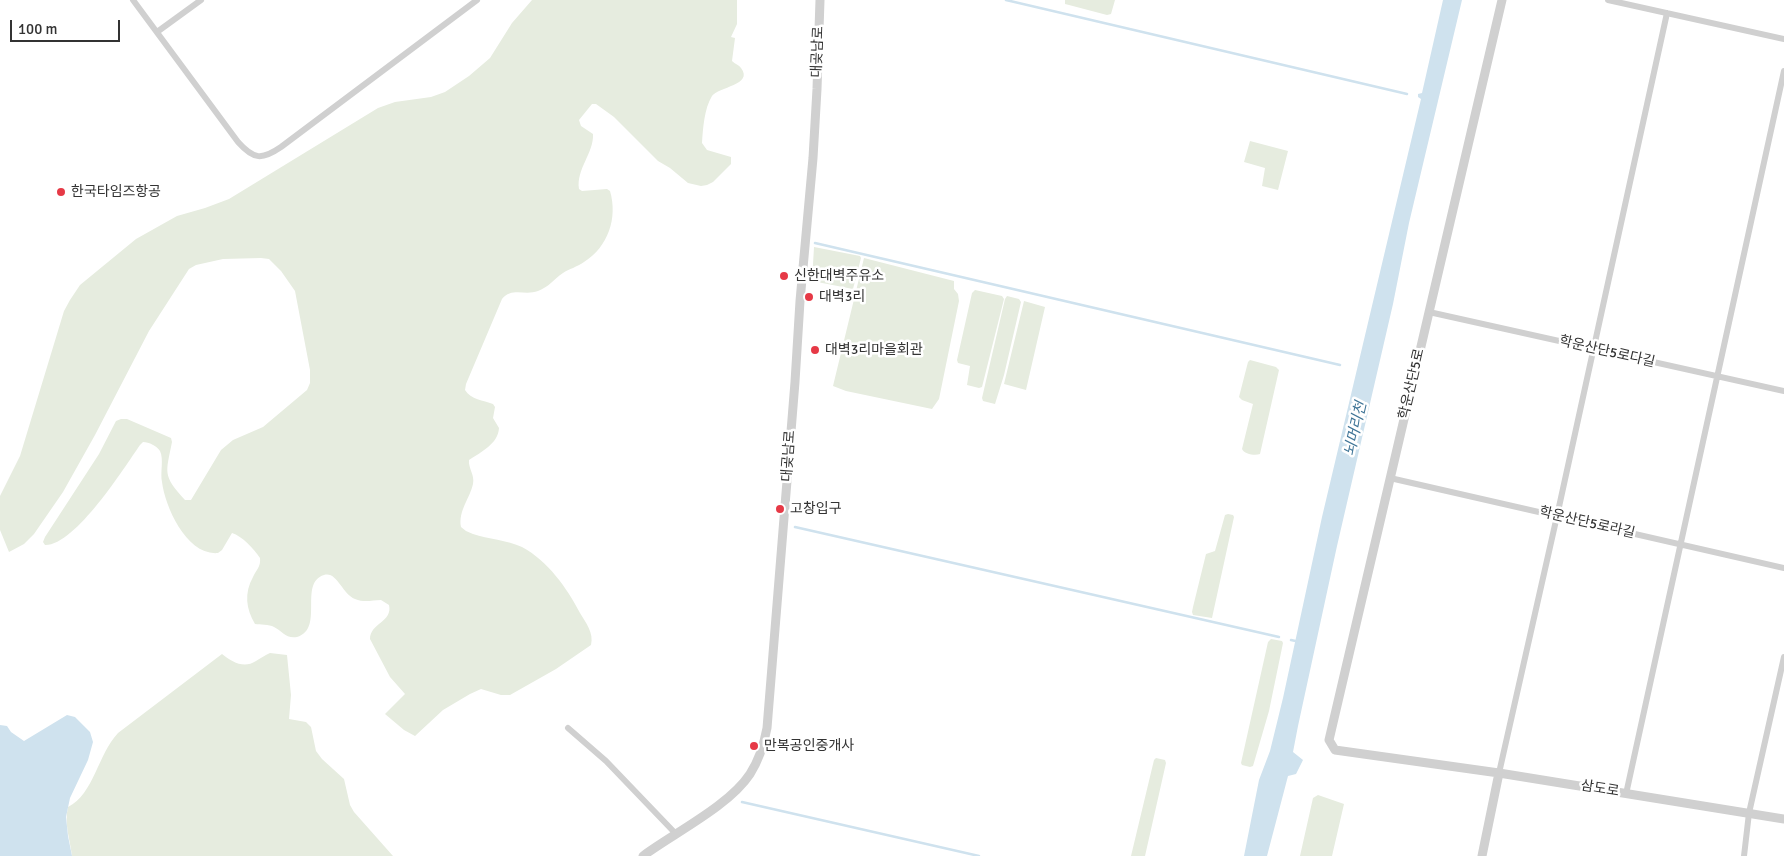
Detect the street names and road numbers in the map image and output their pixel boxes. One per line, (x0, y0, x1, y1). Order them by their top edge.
street label: 대곶남로 (809, 26, 827, 78)
street label: 학운산단5로다길 (1558, 333, 1656, 371)
street label: 학운산단5로 (1396, 347, 1428, 421)
street label: 대곶남로 (779, 430, 799, 482)
street label: 학운산단5로라길 (1538, 504, 1636, 542)
street label: 삼도로 (1580, 778, 1620, 800)

